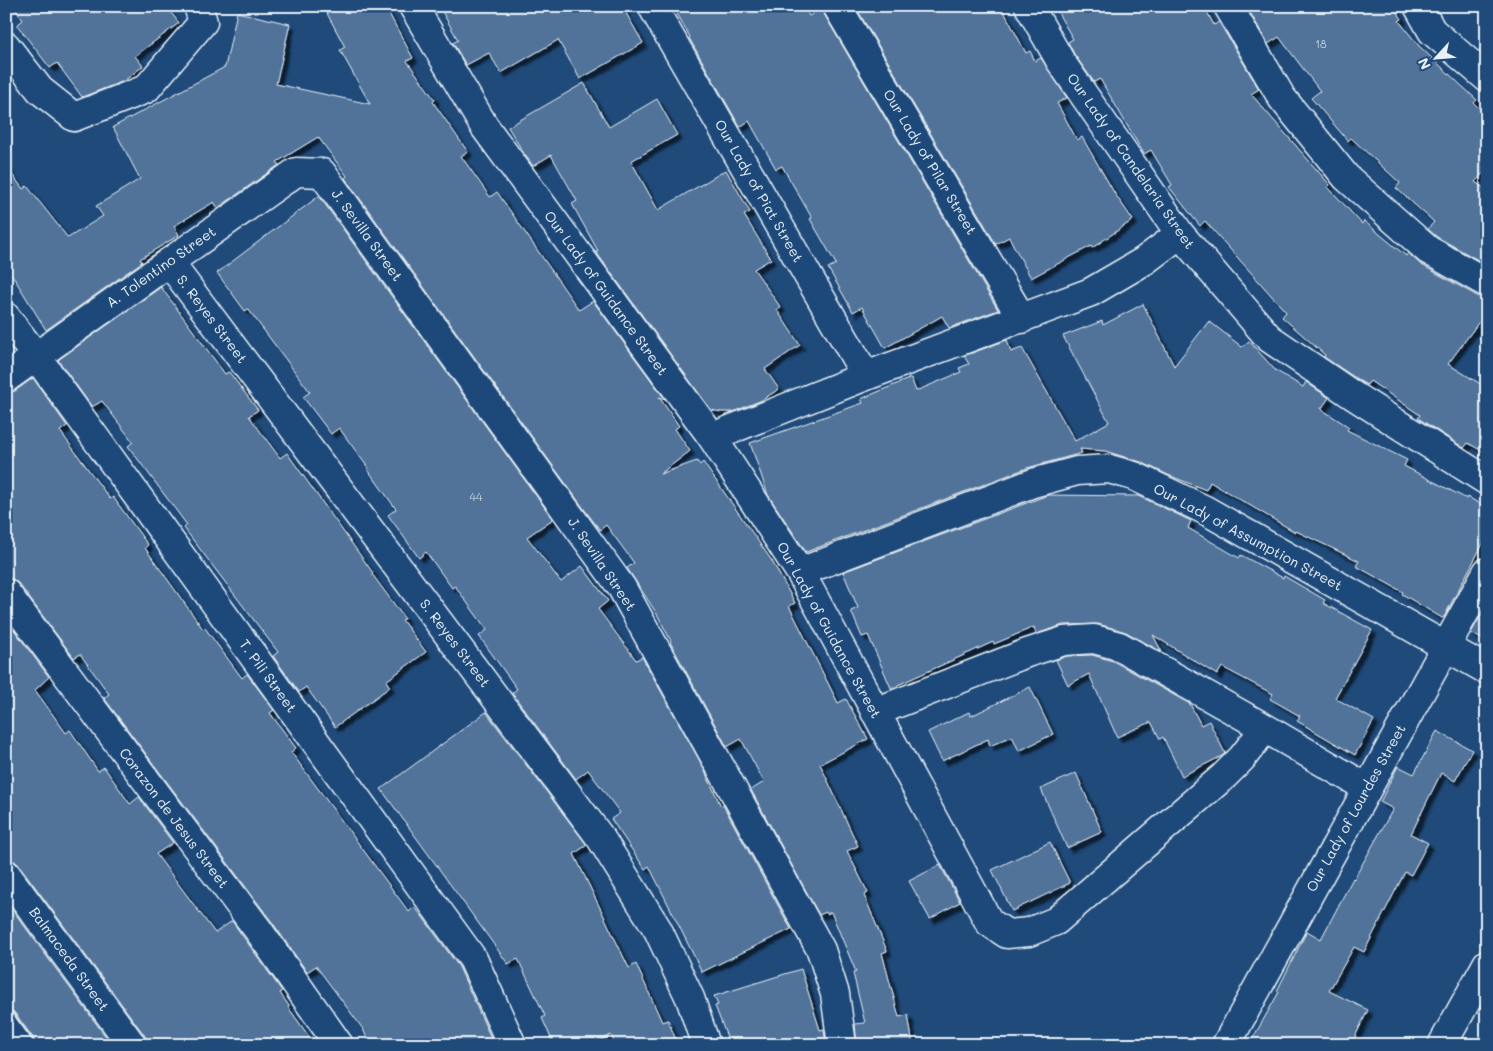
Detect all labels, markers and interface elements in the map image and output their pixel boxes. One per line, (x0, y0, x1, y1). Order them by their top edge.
north arrow (1410, 32, 1460, 82)
house number: 18 (1315, 36, 1327, 51)
text: N (1413, 55, 1435, 73)
street label: Our Lady of Candelaria Street (1063, 69, 1200, 252)
street label: Our Lady of Pilar Street (879, 86, 981, 238)
street label: Our Lady of Piat Street (711, 116, 808, 266)
street label: J. Sevilla Street (328, 185, 407, 285)
street label: Our Lady of Guidance Street (540, 207, 673, 379)
street label: A. Tolentino Street (102, 222, 219, 312)
street label: S. Reyes Street (173, 271, 252, 367)
street label: Our Lady of Assumption Street (1150, 479, 1346, 595)
house number: 44 (470, 489, 483, 504)
street label: J. Sevilla Street (564, 513, 641, 614)
street label: Our Lady of Guidance Street (773, 538, 886, 721)
street label: S. Reyes Street (416, 595, 495, 691)
street label: T. Pili Street (235, 635, 301, 716)
street label: Our Lady of Lourdes Street (1301, 721, 1410, 895)
street label: Corazon de Jesus Street (115, 744, 233, 892)
street label: Balmaceda Street (25, 903, 114, 1015)

